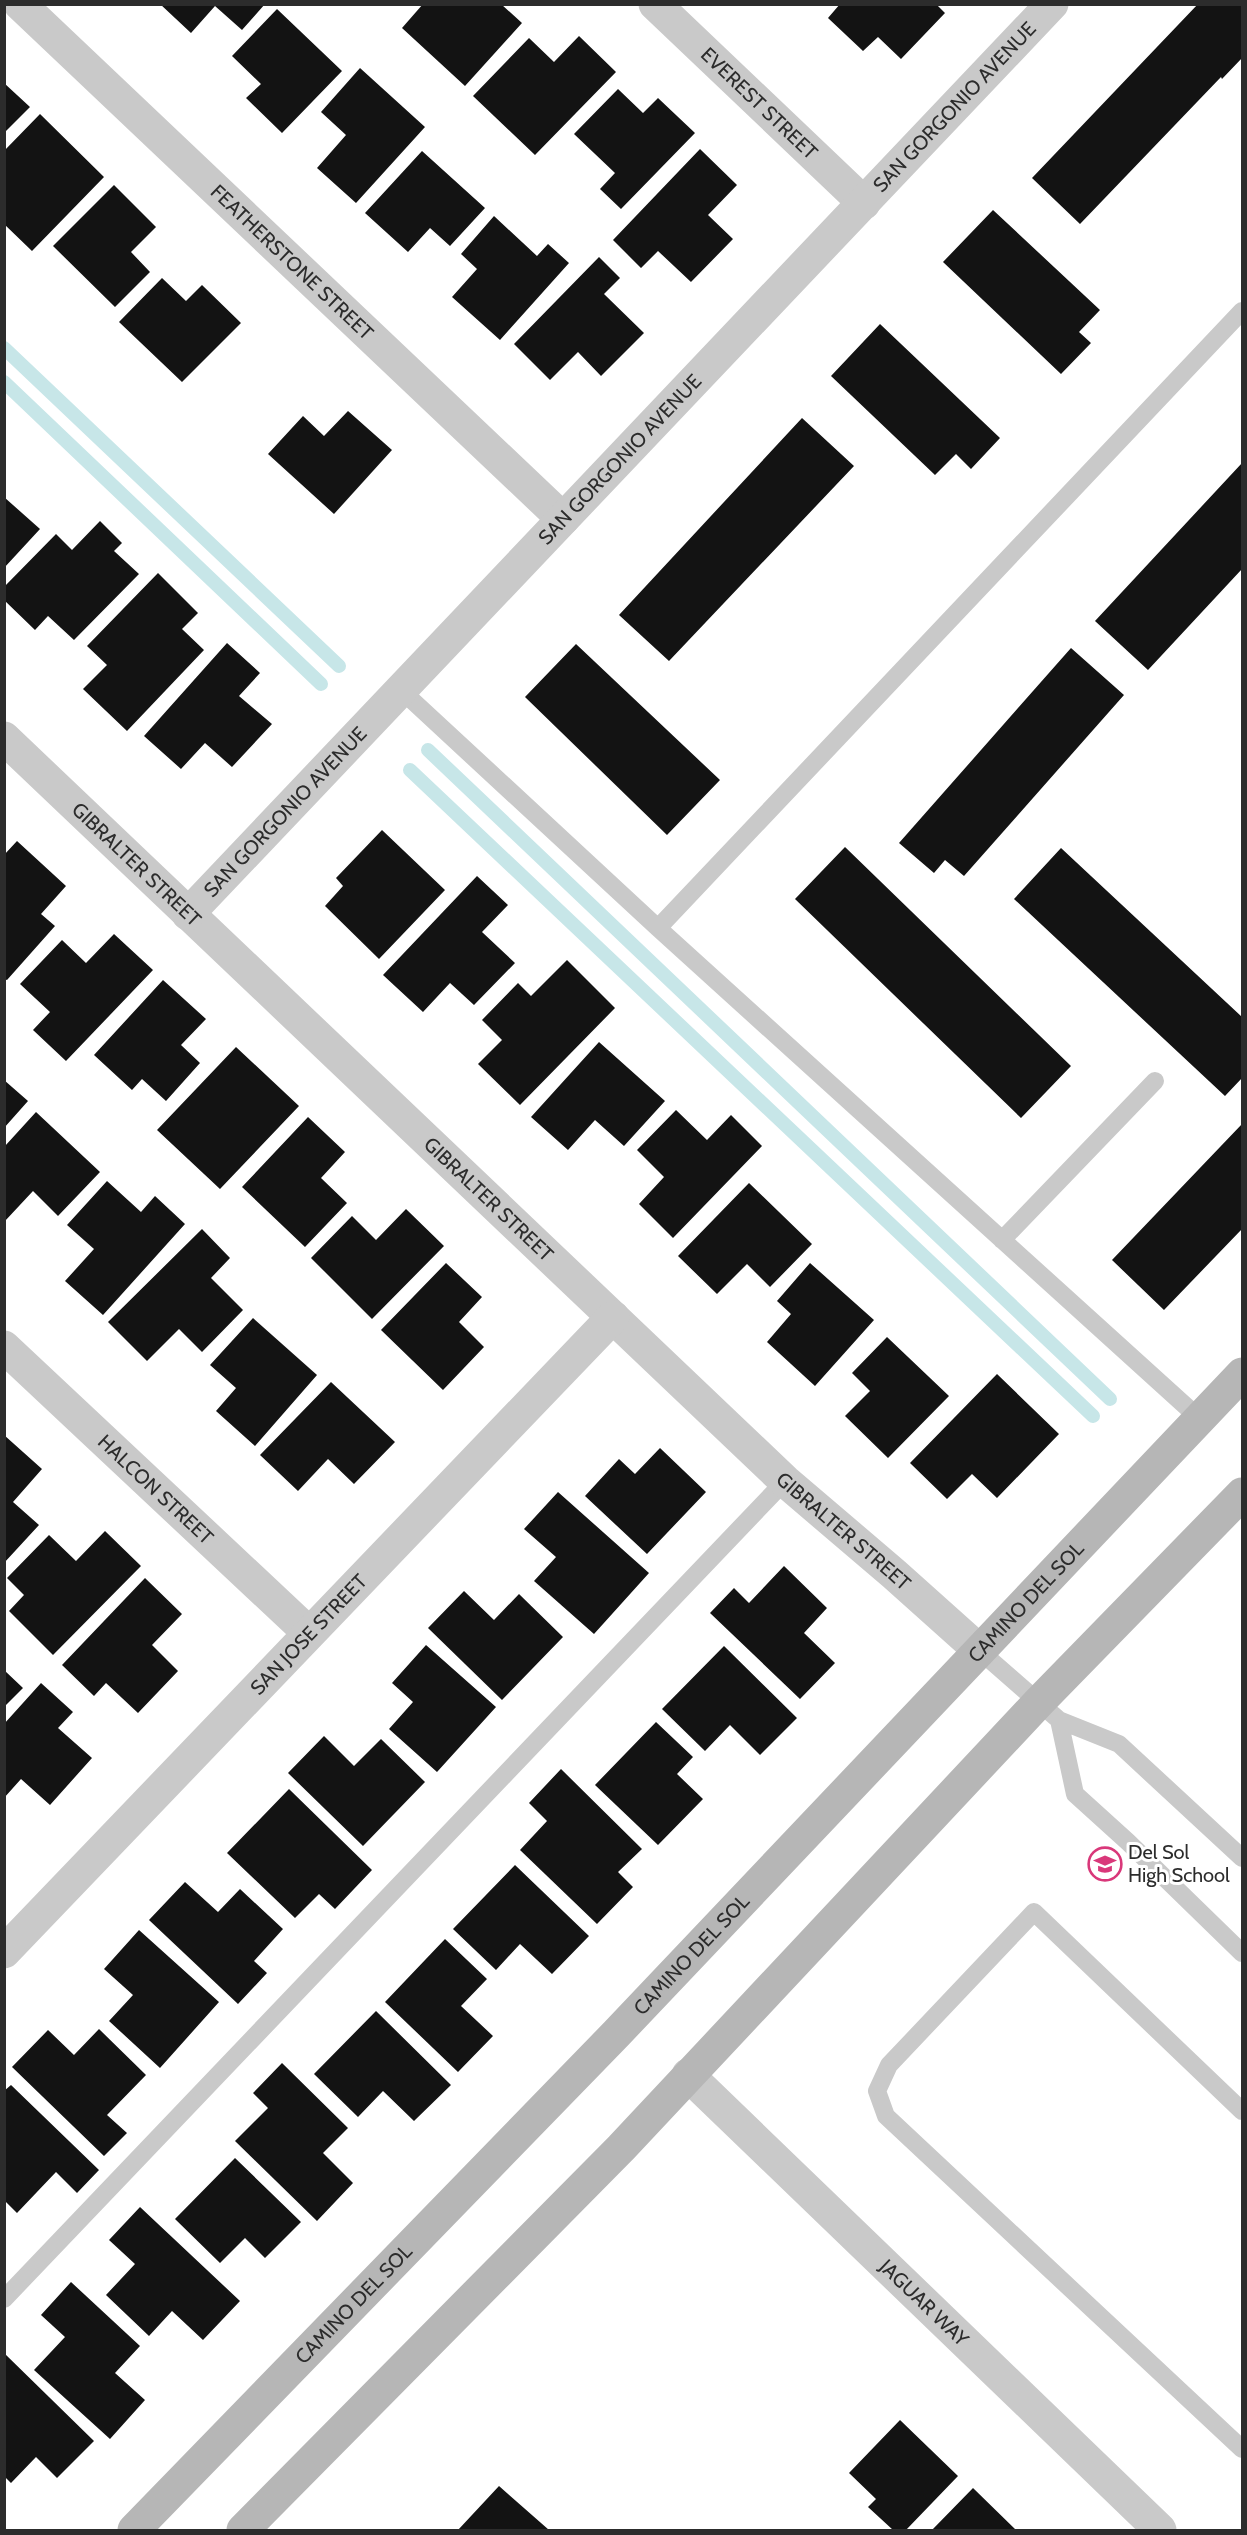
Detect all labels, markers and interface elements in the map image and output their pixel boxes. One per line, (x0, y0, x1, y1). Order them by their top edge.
street label: SAN GORGONIO AVENUE (868, 17, 1041, 197)
street label: EVEREST STREET (696, 42, 823, 165)
street label: FEATHERSTONE STREET (206, 179, 379, 345)
street label: SAN GORGONIO AVENUE (533, 369, 706, 549)
street label: SAN GORGONIO AVENUE (199, 722, 372, 902)
street label: GIBRALTER STREET (67, 797, 206, 931)
street label: GIBRALTER STREET (419, 1132, 559, 1266)
street label: HALCON STREET (93, 1429, 219, 1549)
street label: GIBRALTER STREET (771, 1467, 916, 1595)
street label: CAMINO DEL SOL (963, 1537, 1089, 1667)
street label: SAN JOSE STREET (245, 1569, 372, 1700)
place label: Del Sol High School (1128, 1840, 1230, 1887)
school or university icon: Del Sol High School (1087, 1846, 1123, 1882)
street label: CAMINO DEL SOL (628, 1889, 754, 2020)
street label: CAMINO DEL SOL (290, 2239, 417, 2369)
street label: JAGUAR WAY (874, 2254, 974, 2351)

